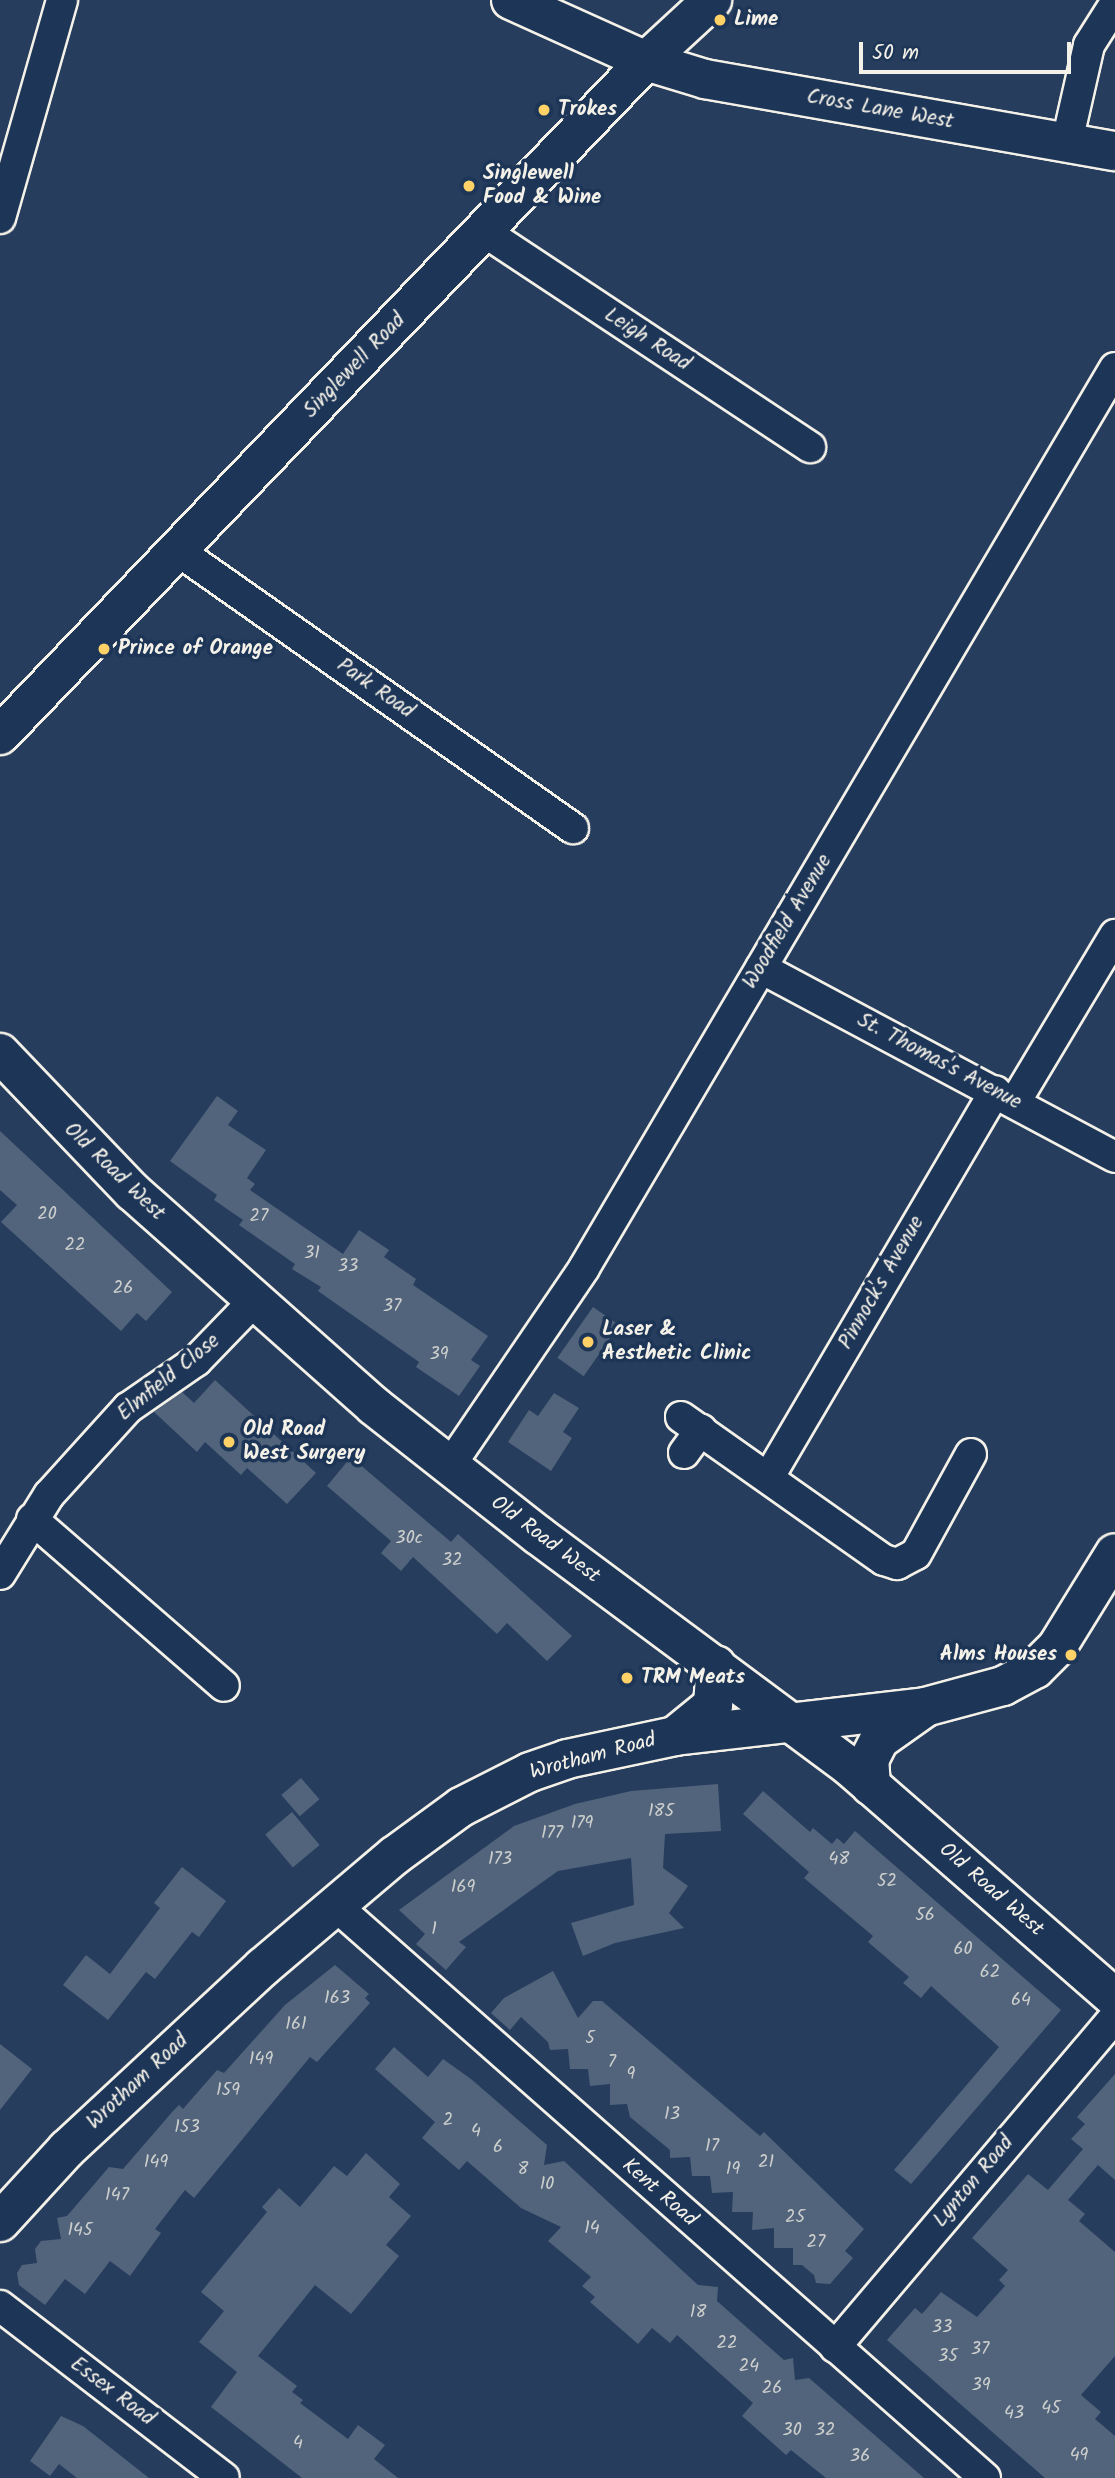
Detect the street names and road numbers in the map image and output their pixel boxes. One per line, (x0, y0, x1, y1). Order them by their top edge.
street label: Cross Lane West (805, 85, 955, 135)
street label: Leigh Road (599, 303, 695, 377)
street label: Singlewell Road (299, 308, 411, 424)
street label: Park Road (331, 653, 419, 725)
street label: Woodfield Avenue (738, 850, 838, 994)
street label: St. Thomas's Avenue (853, 1008, 1025, 1116)
street label: Old Road West (58, 1118, 170, 1226)
street label: Pinnock's Avenue (834, 1212, 930, 1354)
street label: Elmfield Close (113, 1329, 225, 1427)
street label: Old Road West (485, 1491, 605, 1589)
street label: Wrotham Road (527, 1728, 659, 1786)
street label: Old Road West (934, 1838, 1048, 1942)
street label: Wrotham Road (82, 2029, 194, 2135)
street label: Lynton Road (928, 2131, 1020, 2233)
street label: Kent Road (616, 2153, 702, 2233)
street label: Essex Road (65, 2352, 159, 2432)

